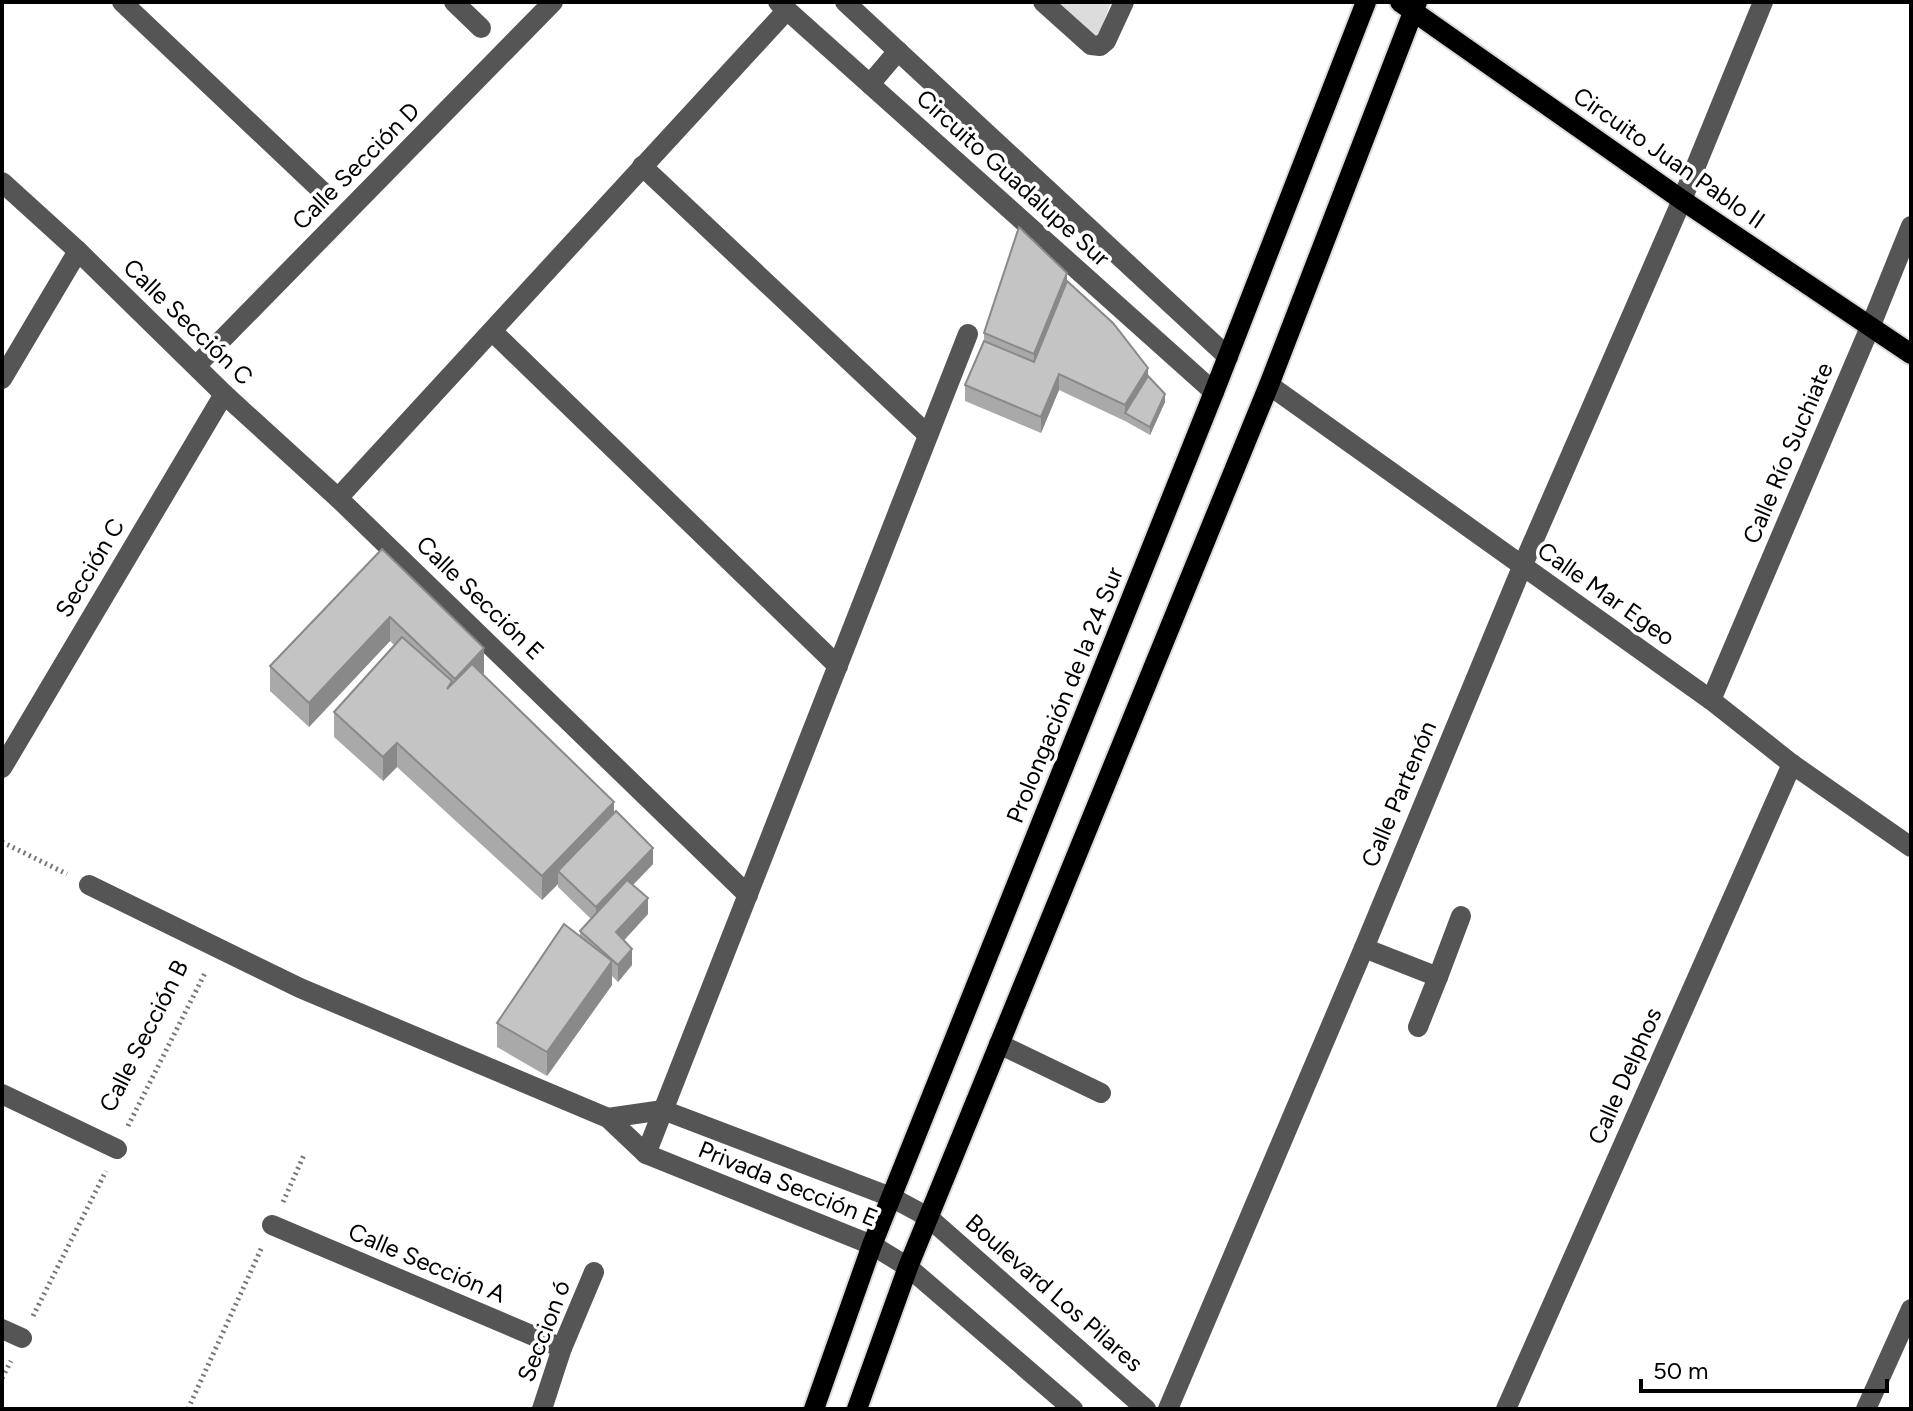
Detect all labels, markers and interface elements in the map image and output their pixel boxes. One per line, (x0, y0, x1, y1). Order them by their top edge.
street label: Circuito Juan Pablo II (1568, 81, 1771, 235)
street label: Circuito Guadalupe Sur (911, 83, 1116, 272)
street label: Calle Sección D (286, 96, 425, 235)
street label: Calle Sección C (117, 252, 259, 391)
street label: Calle Río Suchiate (1736, 358, 1839, 548)
street label: Sección C (49, 513, 130, 622)
street label: Calle Sección E (411, 530, 550, 666)
street label: Calle Mar Egeo (1532, 536, 1681, 652)
street label: Prolongación de la 24 Sur (1000, 563, 1129, 827)
street label: Calle Partenón (1355, 716, 1442, 871)
street label: Calle Sección B (93, 955, 194, 1116)
street label: Calle Delphos (1581, 1003, 1668, 1149)
street label: Privada Sección E (694, 1134, 882, 1233)
street label: Boulevard Los Pilares (960, 1208, 1149, 1378)
street label: Calle Sección A (344, 1216, 511, 1309)
street label: Seccion ó (511, 1276, 576, 1386)
scale bar (1641, 1343, 1887, 1393)
text: 50 m (1653, 1356, 1709, 1385)

